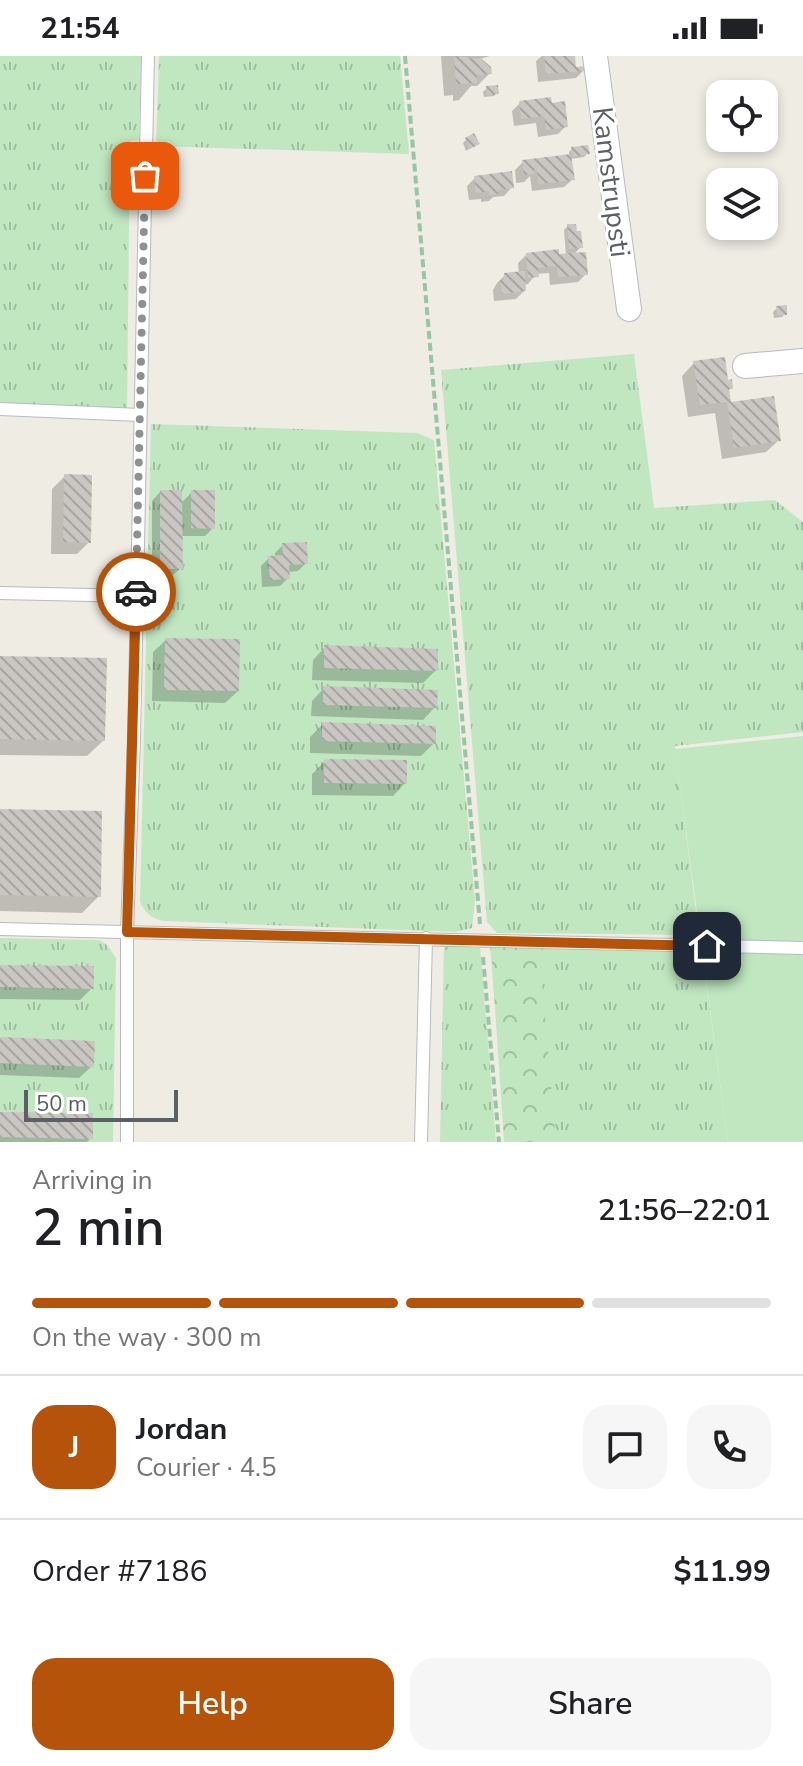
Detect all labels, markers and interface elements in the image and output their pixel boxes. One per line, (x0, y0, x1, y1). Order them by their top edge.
text: 21:54 (40, 8, 119, 49)
map controls (706, 80, 778, 240)
button: locate (706, 80, 778, 152)
street label: Kamstrupsti (583, 105, 639, 259)
pin (111, 142, 179, 210)
icon: bag (123, 154, 167, 198)
button: layers (706, 168, 778, 240)
courier (96, 552, 176, 632)
icon: car (114, 570, 158, 614)
pin (673, 912, 741, 980)
icon: home (685, 924, 729, 968)
scale bar (24, 1086, 178, 1122)
text: 50 m (36, 1089, 87, 1119)
text: Arriving in (32, 1163, 153, 1198)
text: 21:56–22:01 (598, 1190, 771, 1231)
text: 2 min (32, 1192, 165, 1263)
text: On the way · 300 m (32, 1320, 261, 1355)
button: chat (583, 1405, 667, 1489)
button: phone (687, 1405, 771, 1489)
text: Jordan (136, 1409, 227, 1450)
text: J (69, 1427, 79, 1468)
text: Courier · 4.5 (136, 1450, 277, 1485)
text: Order #7186 (32, 1551, 207, 1592)
text: $11.99 (674, 1551, 771, 1592)
button: Help (32, 1658, 394, 1750)
button: Share (410, 1658, 771, 1750)

